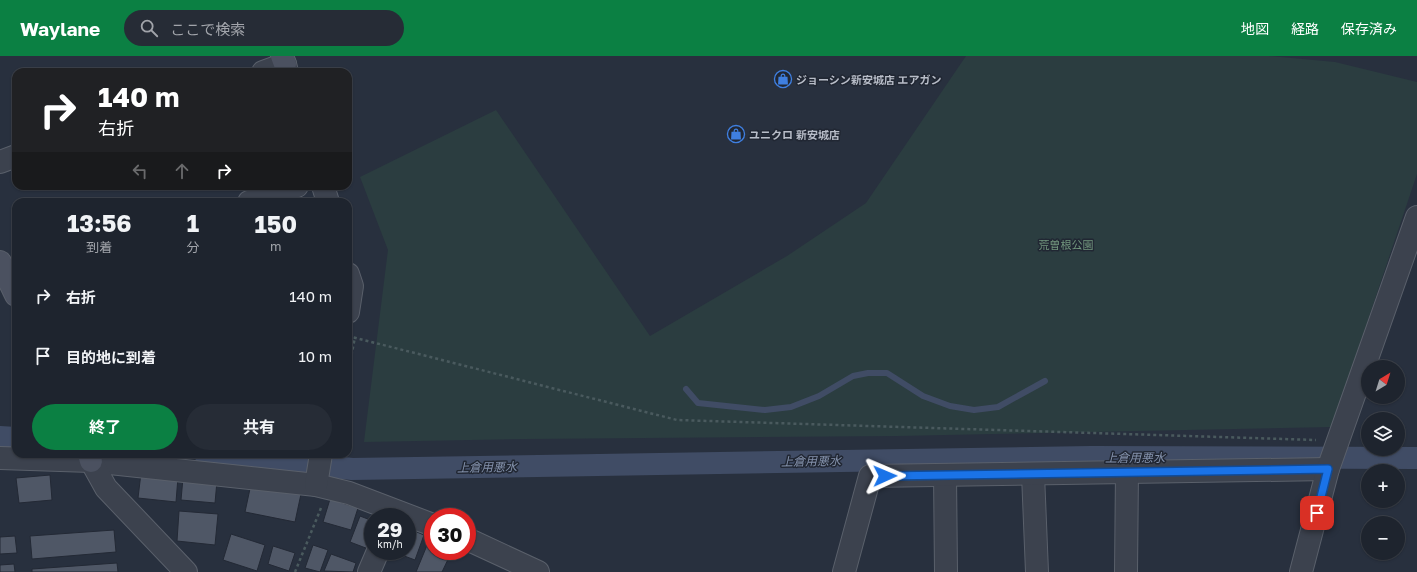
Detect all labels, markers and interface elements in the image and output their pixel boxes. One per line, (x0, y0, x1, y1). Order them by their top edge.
search box (124, 10, 404, 46)
text: Waylane (20, 17, 100, 40)
icon: search (138, 17, 160, 39)
text: ここで検索 (170, 20, 245, 38)
text: 地図 (1241, 20, 1269, 37)
text: 経路 (1291, 20, 1319, 37)
text: 保存済み (1341, 20, 1397, 37)
shop icon: ジョーシン新安城店 エアガン (773, 69, 793, 89)
place label: ジョーシン新安城店 エアガン (796, 73, 942, 86)
text: 140 m (98, 80, 180, 113)
icon: right (32, 84, 84, 136)
text: 右折 (98, 117, 134, 139)
shop icon: ユニクロ 新安城店 (726, 124, 746, 144)
place label: ユニクロ 新安城店 (749, 128, 840, 141)
icon: left (129, 160, 151, 182)
icon: ahead (171, 160, 193, 182)
icon: right (213, 160, 235, 182)
text: 13:56 (67, 208, 132, 237)
text: 1 (187, 208, 199, 237)
text: 150 (254, 209, 297, 238)
text: m (270, 238, 282, 254)
park label: 荒曽根公園 (1039, 238, 1094, 251)
text: 到着 (86, 239, 112, 255)
text: 分 (186, 239, 199, 255)
icon: right (32, 285, 54, 307)
text: 140 m (289, 287, 332, 305)
text: 右折 (66, 288, 96, 306)
icon: arrive (32, 345, 54, 367)
text: 10 m (298, 347, 332, 365)
text: 目的地に到着 (66, 348, 156, 366)
north arrow (1361, 360, 1405, 404)
map controls (1361, 360, 1405, 560)
button: 終了 (32, 404, 178, 450)
button: 共有 (186, 404, 332, 450)
button: layers (1361, 412, 1405, 456)
water label: 上倉用悪水 (1105, 450, 1167, 465)
water label: 上倉用悪水 (781, 453, 843, 469)
position arrow (864, 455, 906, 497)
water label: 上倉用悪水 (457, 459, 519, 475)
button: + (1361, 464, 1405, 508)
pin (1300, 496, 1334, 530)
icon: arrive (1306, 502, 1328, 524)
speed limit sign: 30 (424, 508, 476, 560)
button: − (1361, 516, 1405, 560)
text: 29 (378, 517, 402, 541)
text: km/h (377, 538, 403, 550)

